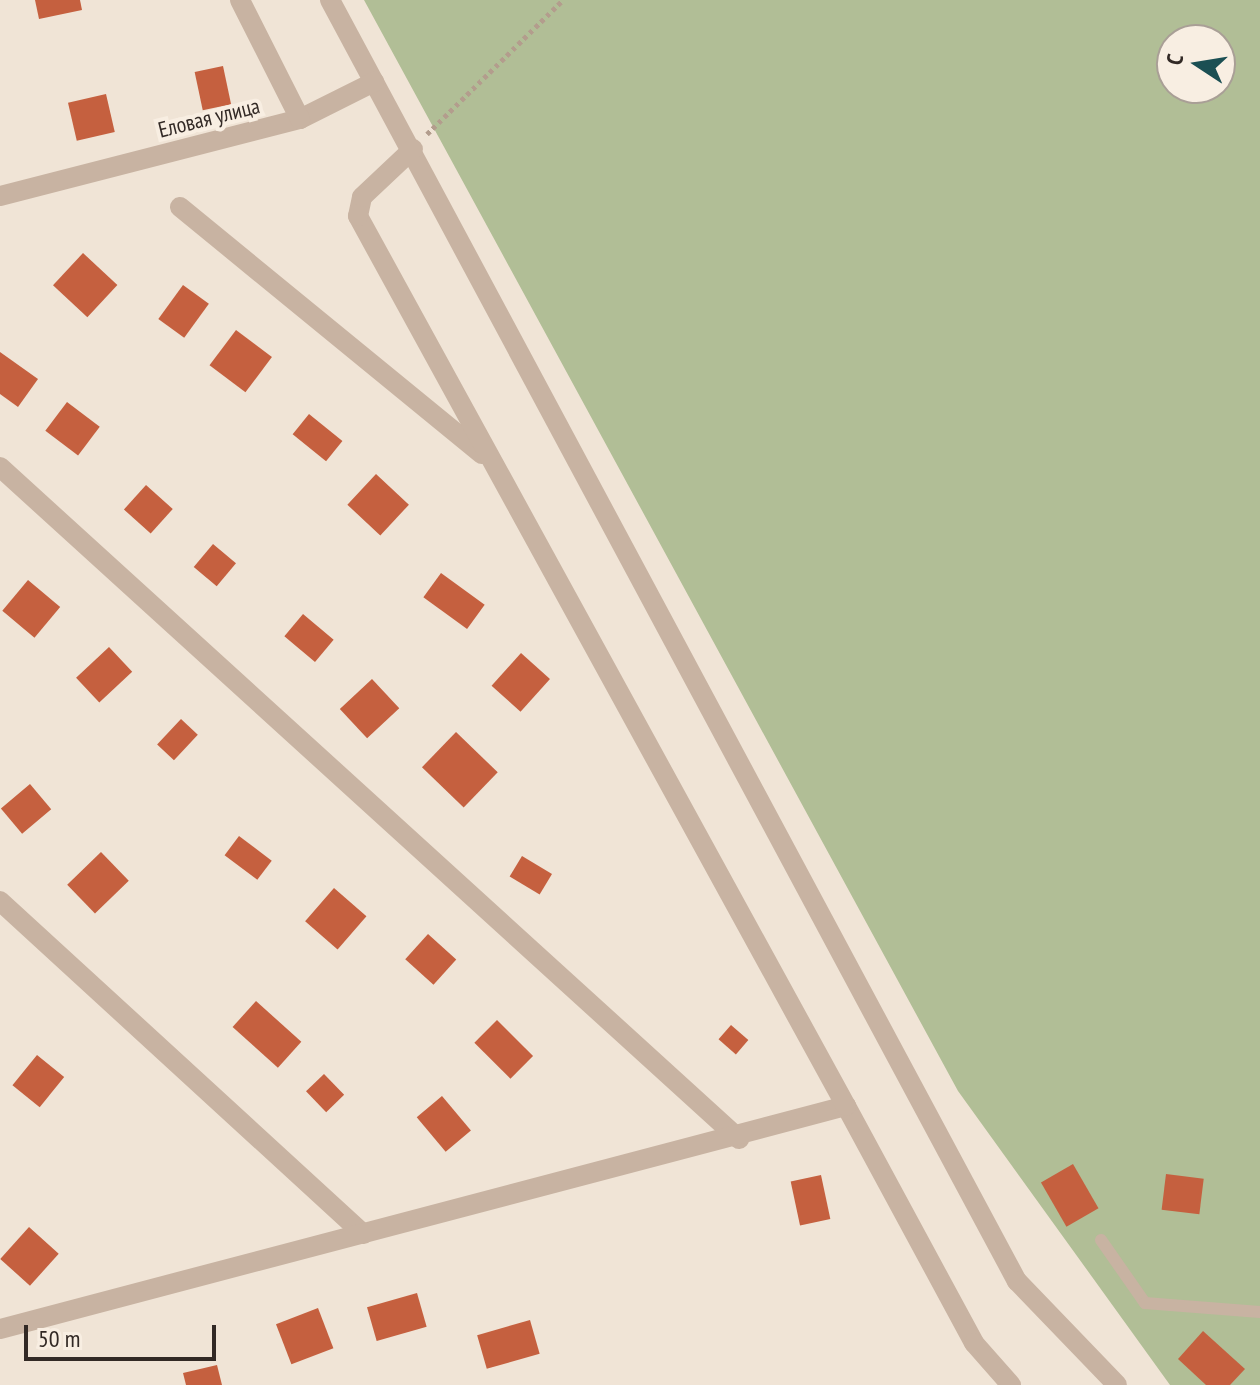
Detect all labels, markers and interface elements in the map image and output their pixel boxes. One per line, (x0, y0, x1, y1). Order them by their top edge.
north arrow (1156, 24, 1236, 104)
text: С (1160, 52, 1189, 67)
street label: Еловая улица (155, 93, 263, 143)
scale bar (28, 1309, 220, 1359)
text: 50 m (38, 1323, 80, 1354)

